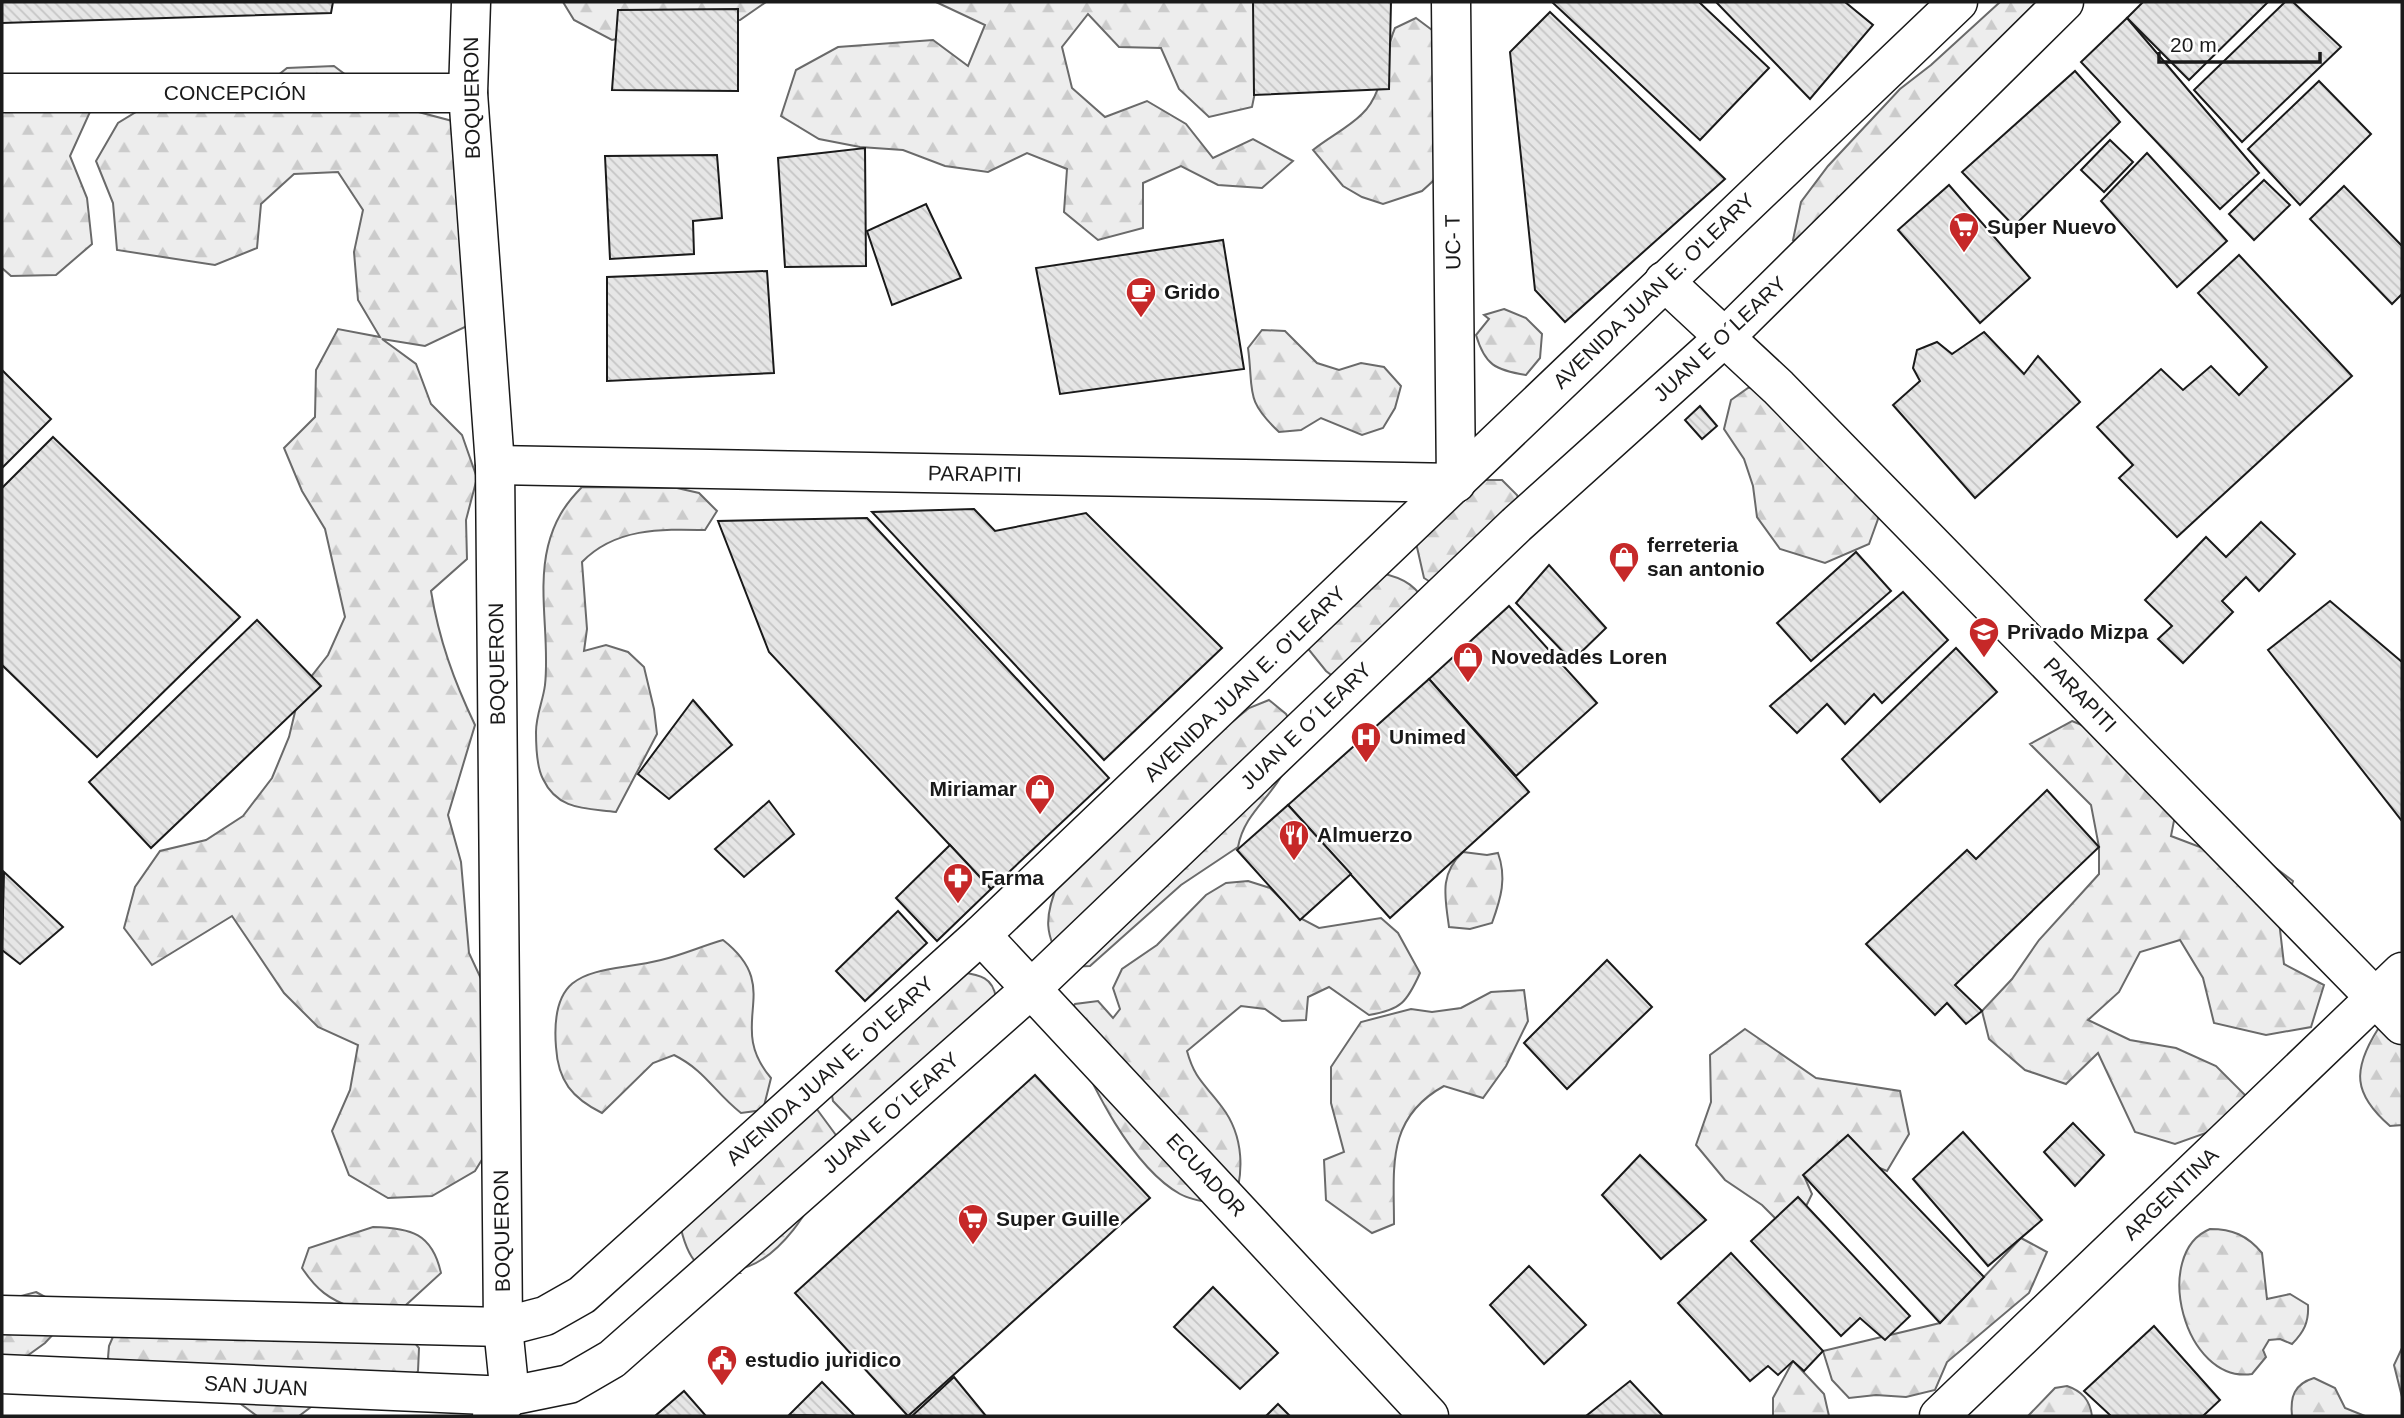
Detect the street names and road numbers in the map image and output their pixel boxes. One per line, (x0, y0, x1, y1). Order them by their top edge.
street label: BOQUERON (459, 37, 484, 159)
street label: CONCEPCIÓN (164, 81, 306, 104)
street label: AVENIDA JUAN E. O'LEARY (1548, 188, 1759, 393)
street label: UC- T (1441, 214, 1464, 270)
street label: JUAN E O´LEARY (1649, 271, 1791, 406)
street label: PARAPITI (928, 461, 1022, 486)
street label: AVENIDA JUAN E. O'LEARY (1139, 581, 1350, 786)
street label: BOQUERON (484, 603, 509, 725)
street label: PARAPITI (2039, 653, 2121, 737)
street label: JUAN E O´LEARY (1236, 658, 1376, 794)
street label: AVENIDA JUAN E. O'LEARY (721, 972, 938, 1170)
street label: JUAN E O´LEARY (818, 1047, 963, 1178)
street label: ECUADOR (1162, 1128, 1251, 1221)
street label: ARGENTINA (2119, 1143, 2223, 1244)
street label: BOQUERON (489, 1170, 514, 1292)
street label: SAN JUAN (204, 1371, 308, 1400)

